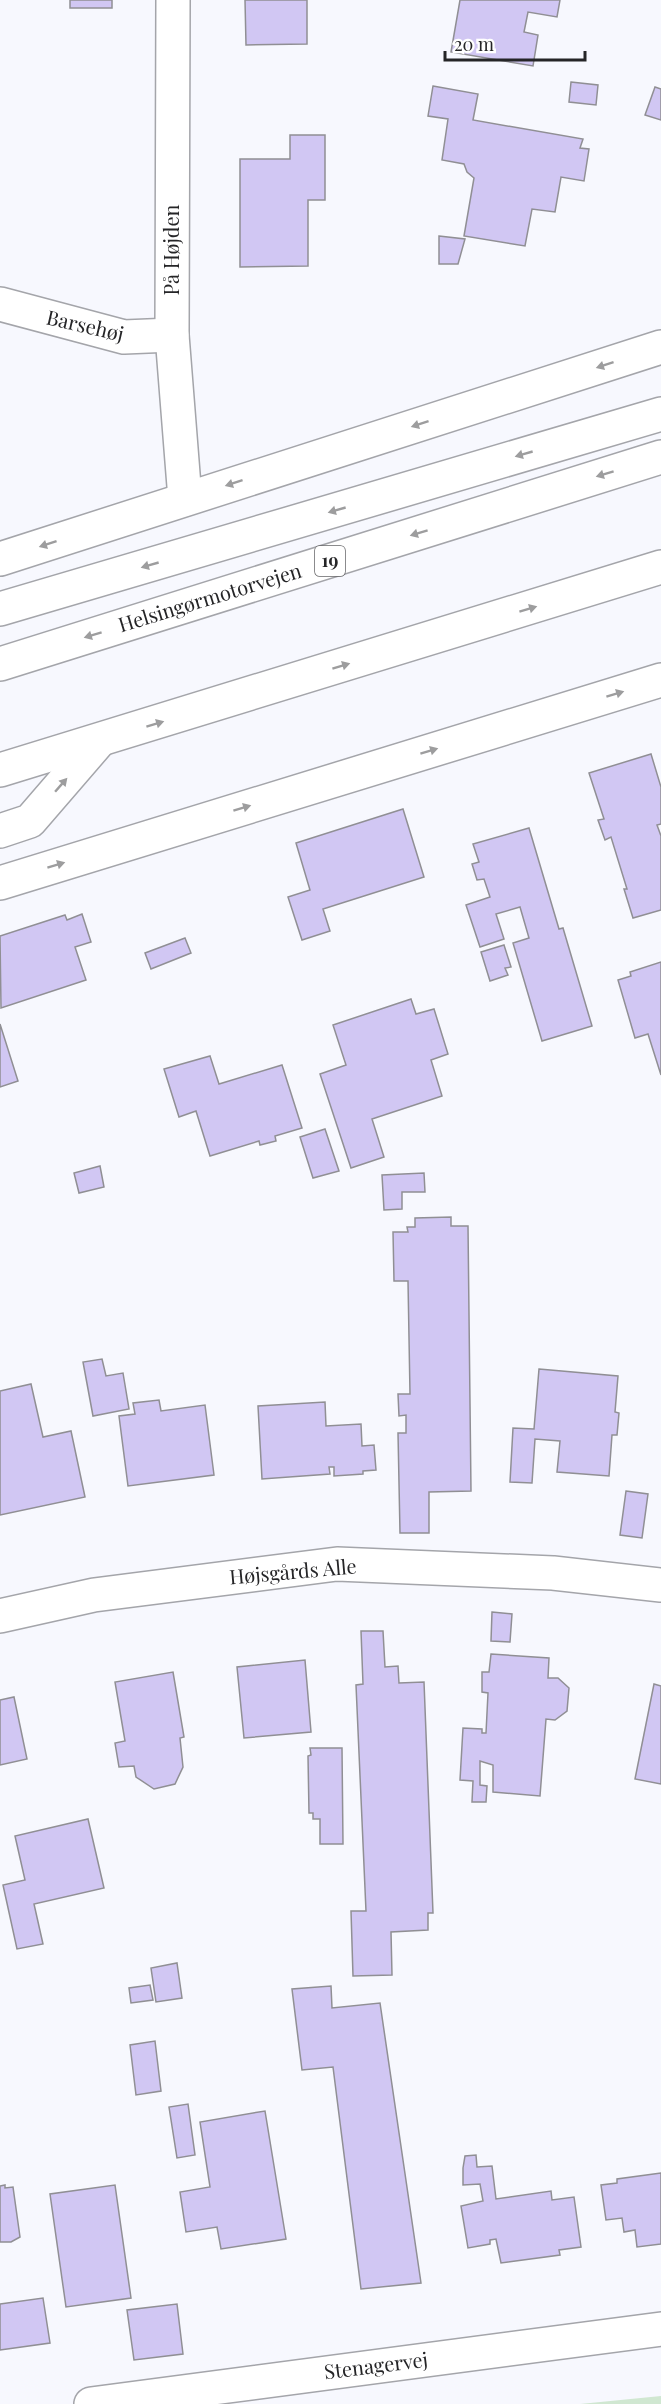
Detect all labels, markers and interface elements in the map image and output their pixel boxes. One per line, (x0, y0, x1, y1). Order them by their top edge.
scale bar (445, 24, 584, 62)
text: 20 m (454, 32, 494, 56)
street label: På Højden (157, 204, 184, 296)
street label: Barsehøj (44, 303, 127, 347)
one-way arrow (596, 360, 614, 370)
one-way arrow (411, 420, 429, 429)
one-way arrow (515, 450, 533, 459)
one-way arrow (596, 470, 614, 479)
one-way arrow (225, 479, 243, 488)
one-way arrow (328, 506, 346, 515)
one-way arrow (410, 529, 428, 538)
one-way arrow (39, 539, 57, 549)
road number: 19 (315, 546, 345, 576)
street label: Helsingørmotorvejen (115, 556, 304, 637)
one-way arrow (141, 561, 159, 570)
one-way arrow (519, 603, 537, 613)
one-way arrow (84, 631, 102, 640)
one-way arrow (332, 661, 350, 670)
one-way arrow (606, 689, 624, 698)
one-way arrow (146, 719, 164, 728)
one-way arrow (420, 746, 438, 755)
one-way arrow (55, 777, 68, 793)
one-way arrow (233, 803, 251, 812)
one-way arrow (47, 860, 65, 870)
street label: Højsgårds Alle (228, 1551, 358, 1590)
street label: Stenagervej (322, 2345, 429, 2384)

